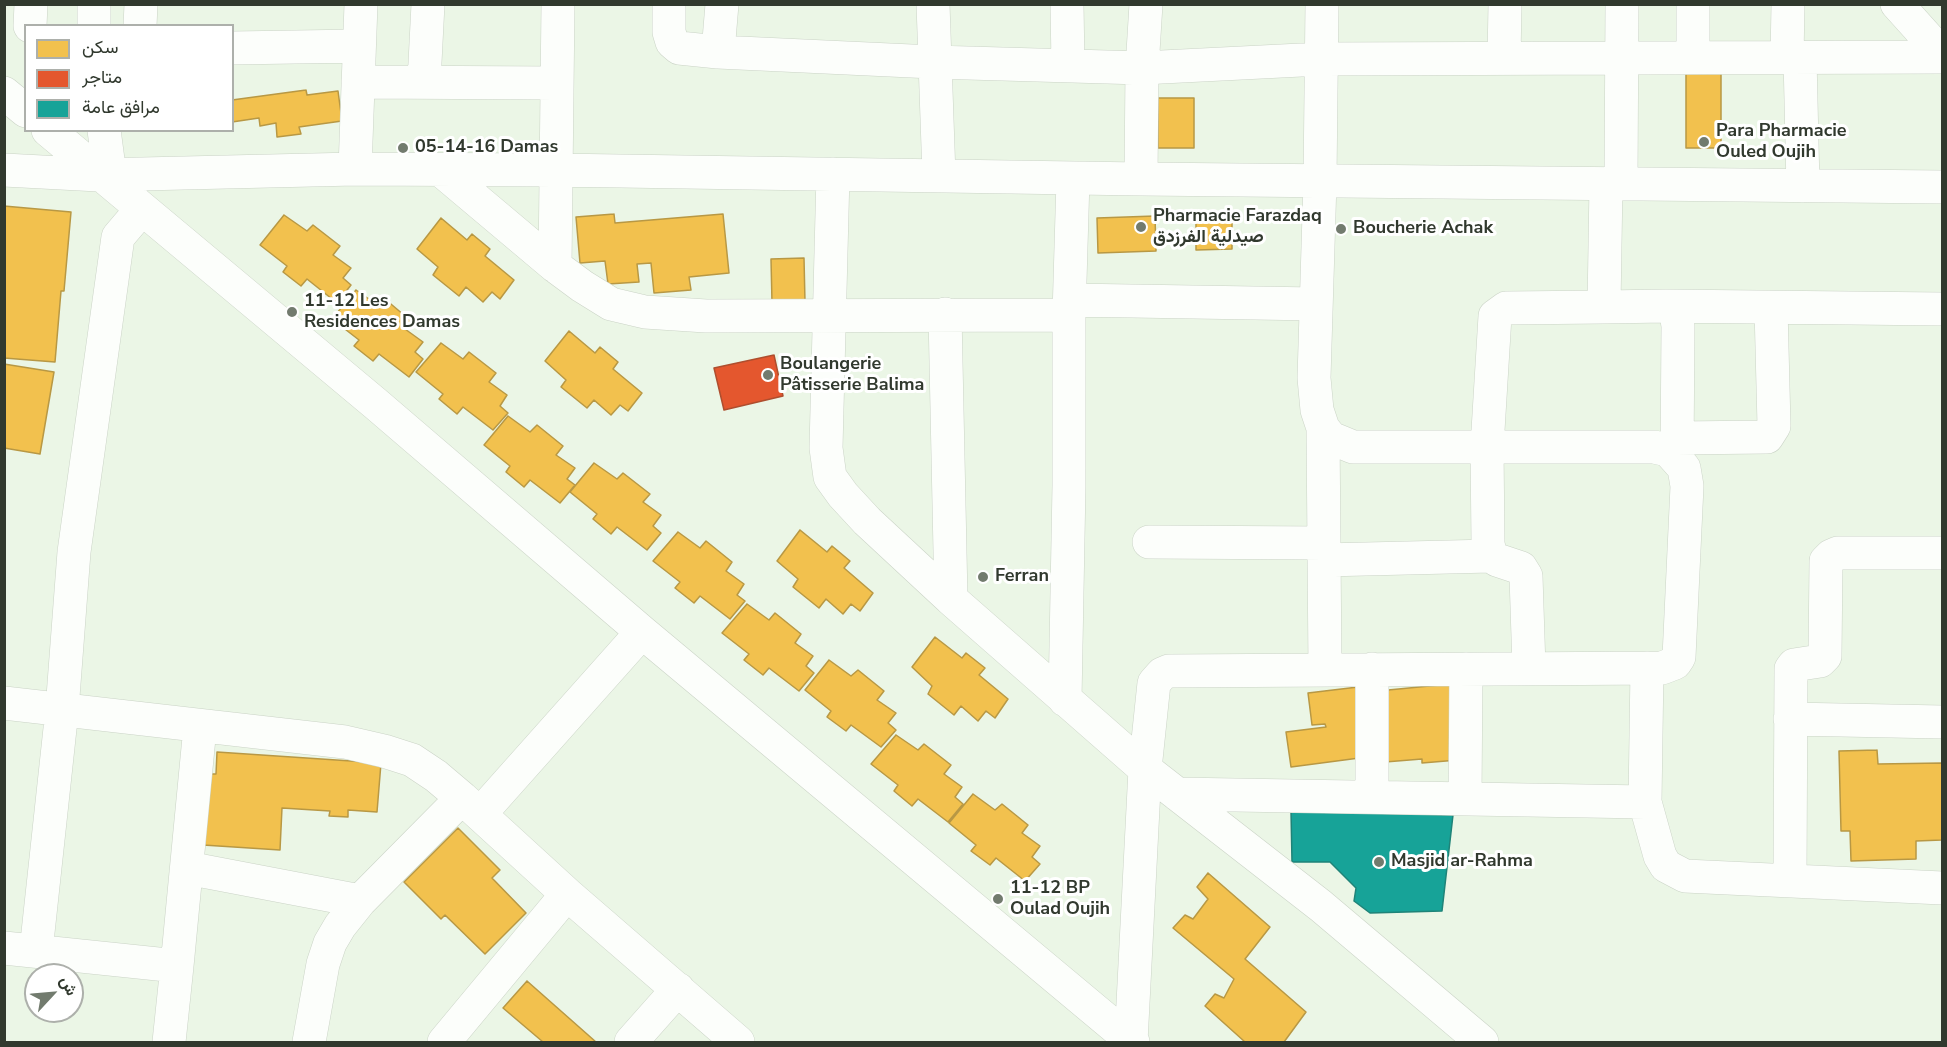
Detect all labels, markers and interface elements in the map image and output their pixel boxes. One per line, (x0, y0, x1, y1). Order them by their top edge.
legend (24, 24, 234, 132)
text: سكن (82, 35, 118, 59)
text: متاجر (82, 65, 122, 89)
text: مرافق عامة (82, 95, 160, 119)
place label: Para Pharmacie Ouled Oujih (1716, 121, 1846, 164)
marker: Para Pharmacie Ouled Oujih (1697, 135, 1711, 149)
place label: 05-14-16 Damas (415, 137, 558, 159)
marker: 05-14-16 Damas (396, 141, 410, 155)
place label: Pharmacie Farazdaq صيدلية الفرزدق (1153, 206, 1322, 248)
place label: Boucherie Achak (1353, 218, 1493, 240)
marker: Pharmacie Farazdaq صيدلية الفرزدق (1134, 220, 1148, 234)
marker: Boucherie Achak (1334, 222, 1348, 236)
place label: 11-12 Les Residences Damas (304, 291, 460, 334)
marker: 11-12 Les Residences Damas (285, 305, 299, 319)
place label: Boulangerie Pâtisserie Balima (780, 354, 924, 397)
marker: Boulangerie Pâtisserie Balima (761, 368, 775, 382)
place label: Ferran (995, 566, 1049, 588)
marker: Ferran (976, 570, 990, 584)
place label: Masjid ar-Rahma (1391, 851, 1533, 873)
marker: Masjid ar-Rahma (1372, 855, 1386, 869)
place label: 11-12 BP Oulad Oujih (1010, 878, 1110, 920)
marker: 11-12 BP Oulad Oujih (991, 892, 1005, 906)
north arrow (24, 963, 84, 1023)
text: ش (54, 973, 82, 999)

